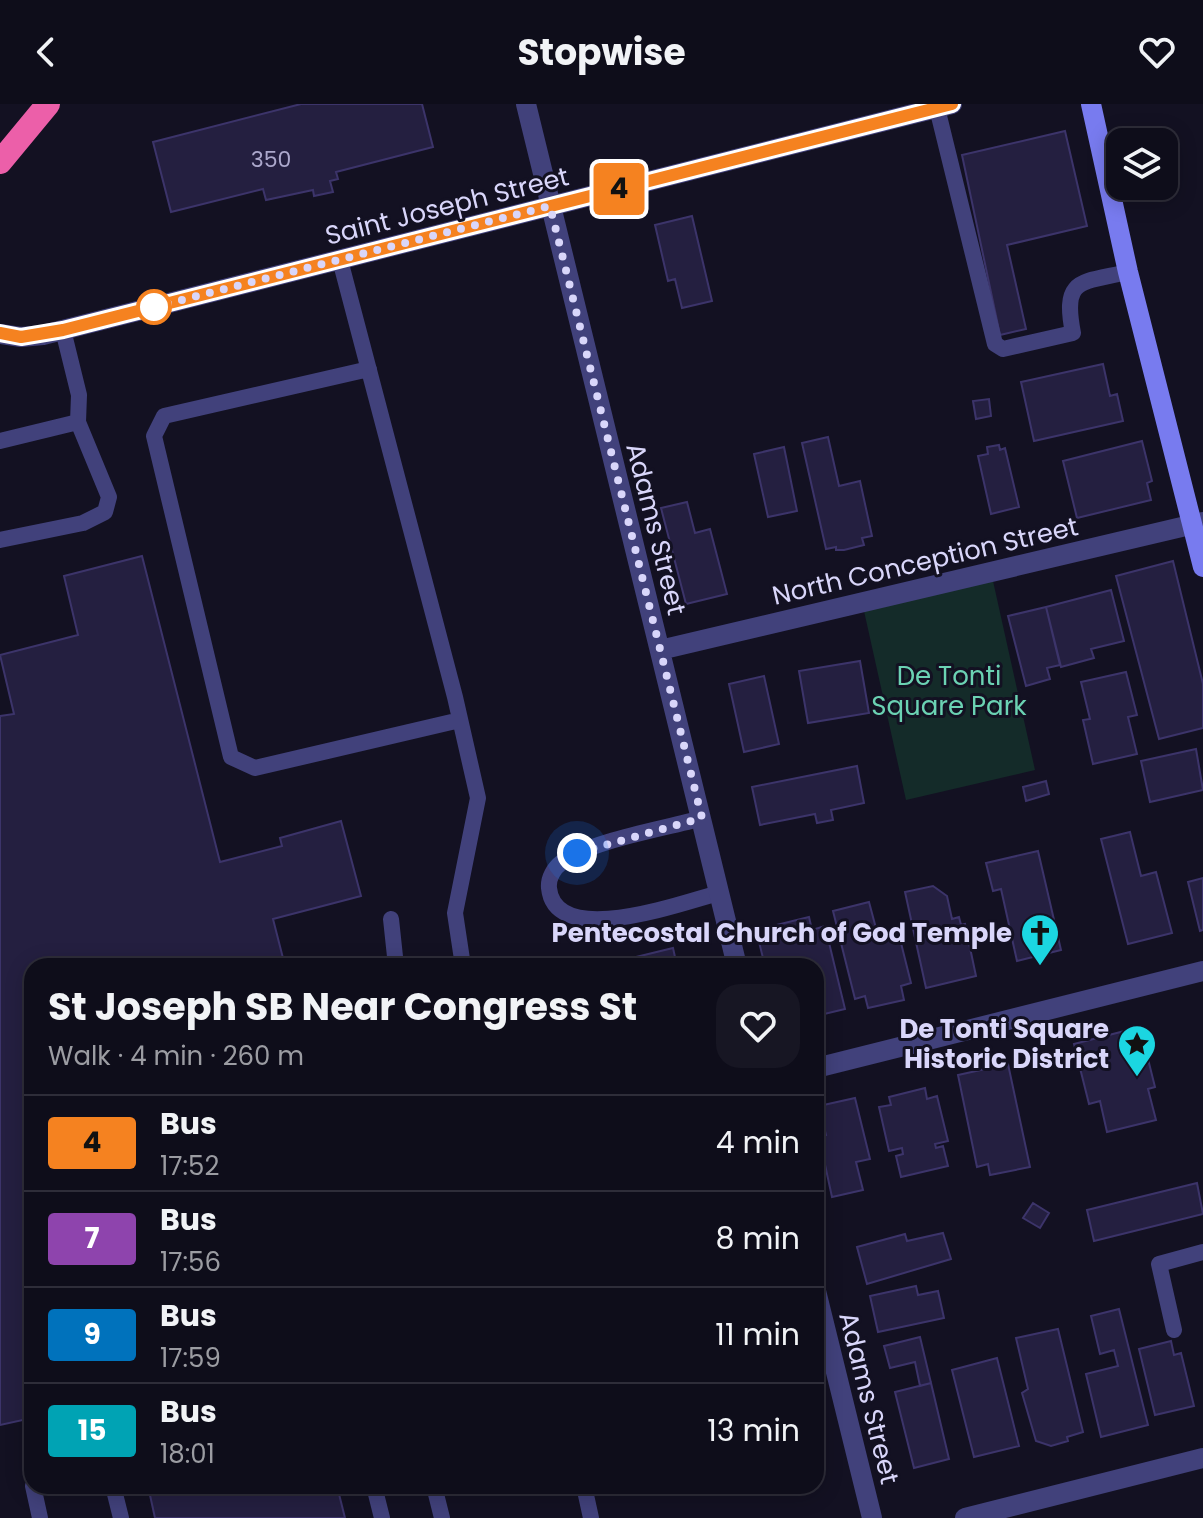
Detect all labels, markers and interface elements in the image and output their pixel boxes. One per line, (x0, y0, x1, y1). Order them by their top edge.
text: Stopwise (517, 27, 686, 78)
icon: back (24, 30, 68, 74)
icon: heart (1135, 30, 1179, 74)
map controls (1106, 128, 1178, 200)
button: layers (1106, 128, 1178, 200)
house number: 350 (251, 144, 291, 175)
street label: Saint Joseph Street (322, 158, 572, 254)
line badge: 4 (593, 163, 645, 215)
text: 4 (610, 169, 628, 208)
unlabelled marker (137, 290, 171, 324)
street label: Adams Street (617, 439, 695, 619)
street label: North Conception Street (769, 508, 1081, 614)
park label: De Tonti Square Park (871, 658, 1027, 724)
your location (557, 833, 597, 873)
church icon: Pentecostal Church of God Temple (1019, 912, 1061, 967)
place label: Pentecostal Church of God Temple (551, 915, 1012, 951)
text: St Joseph SB Near Congress St (48, 980, 637, 1033)
button: heart (716, 984, 800, 1068)
place label: De Tonti Square Historic District (899, 1011, 1109, 1077)
place icon: De Tonti Square Historic District (1116, 1023, 1158, 1078)
text: Walk · 4 min · 260 m (48, 1038, 304, 1074)
text: Bus (160, 1102, 217, 1145)
text: 4 min (716, 1121, 800, 1164)
text: 4 (83, 1123, 101, 1162)
text: 17:52 (160, 1148, 219, 1184)
text: Bus (160, 1198, 217, 1241)
text: 8 min (716, 1217, 800, 1260)
text: 7 (85, 1219, 99, 1258)
text: 17:56 (160, 1244, 221, 1280)
text: Bus (160, 1294, 217, 1337)
street label: Adams Street (830, 1308, 908, 1488)
text: 11 min (715, 1313, 800, 1356)
text: 9 (83, 1315, 101, 1354)
text: 17:59 (160, 1340, 221, 1376)
text: Bus (160, 1390, 217, 1433)
text: 13 min (707, 1409, 800, 1452)
text: 15 (78, 1411, 106, 1450)
text: 18:01 (160, 1436, 215, 1472)

